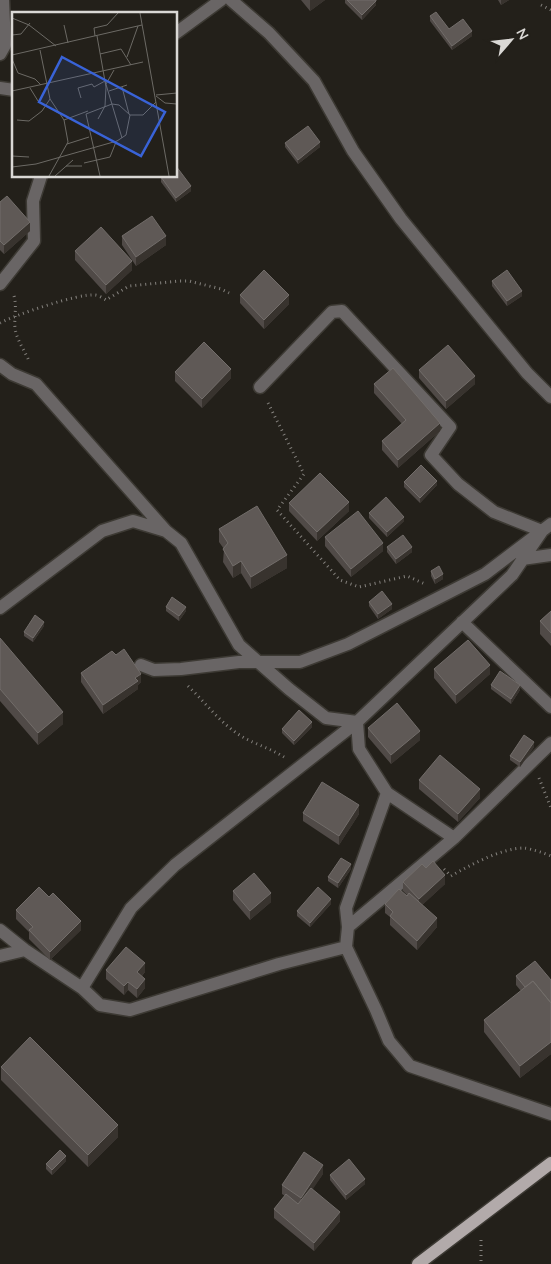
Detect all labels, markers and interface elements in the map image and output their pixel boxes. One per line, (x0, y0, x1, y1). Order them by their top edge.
inset map (12, 12, 178, 178)
north arrow (486, 15, 536, 65)
text: N (512, 25, 533, 43)

